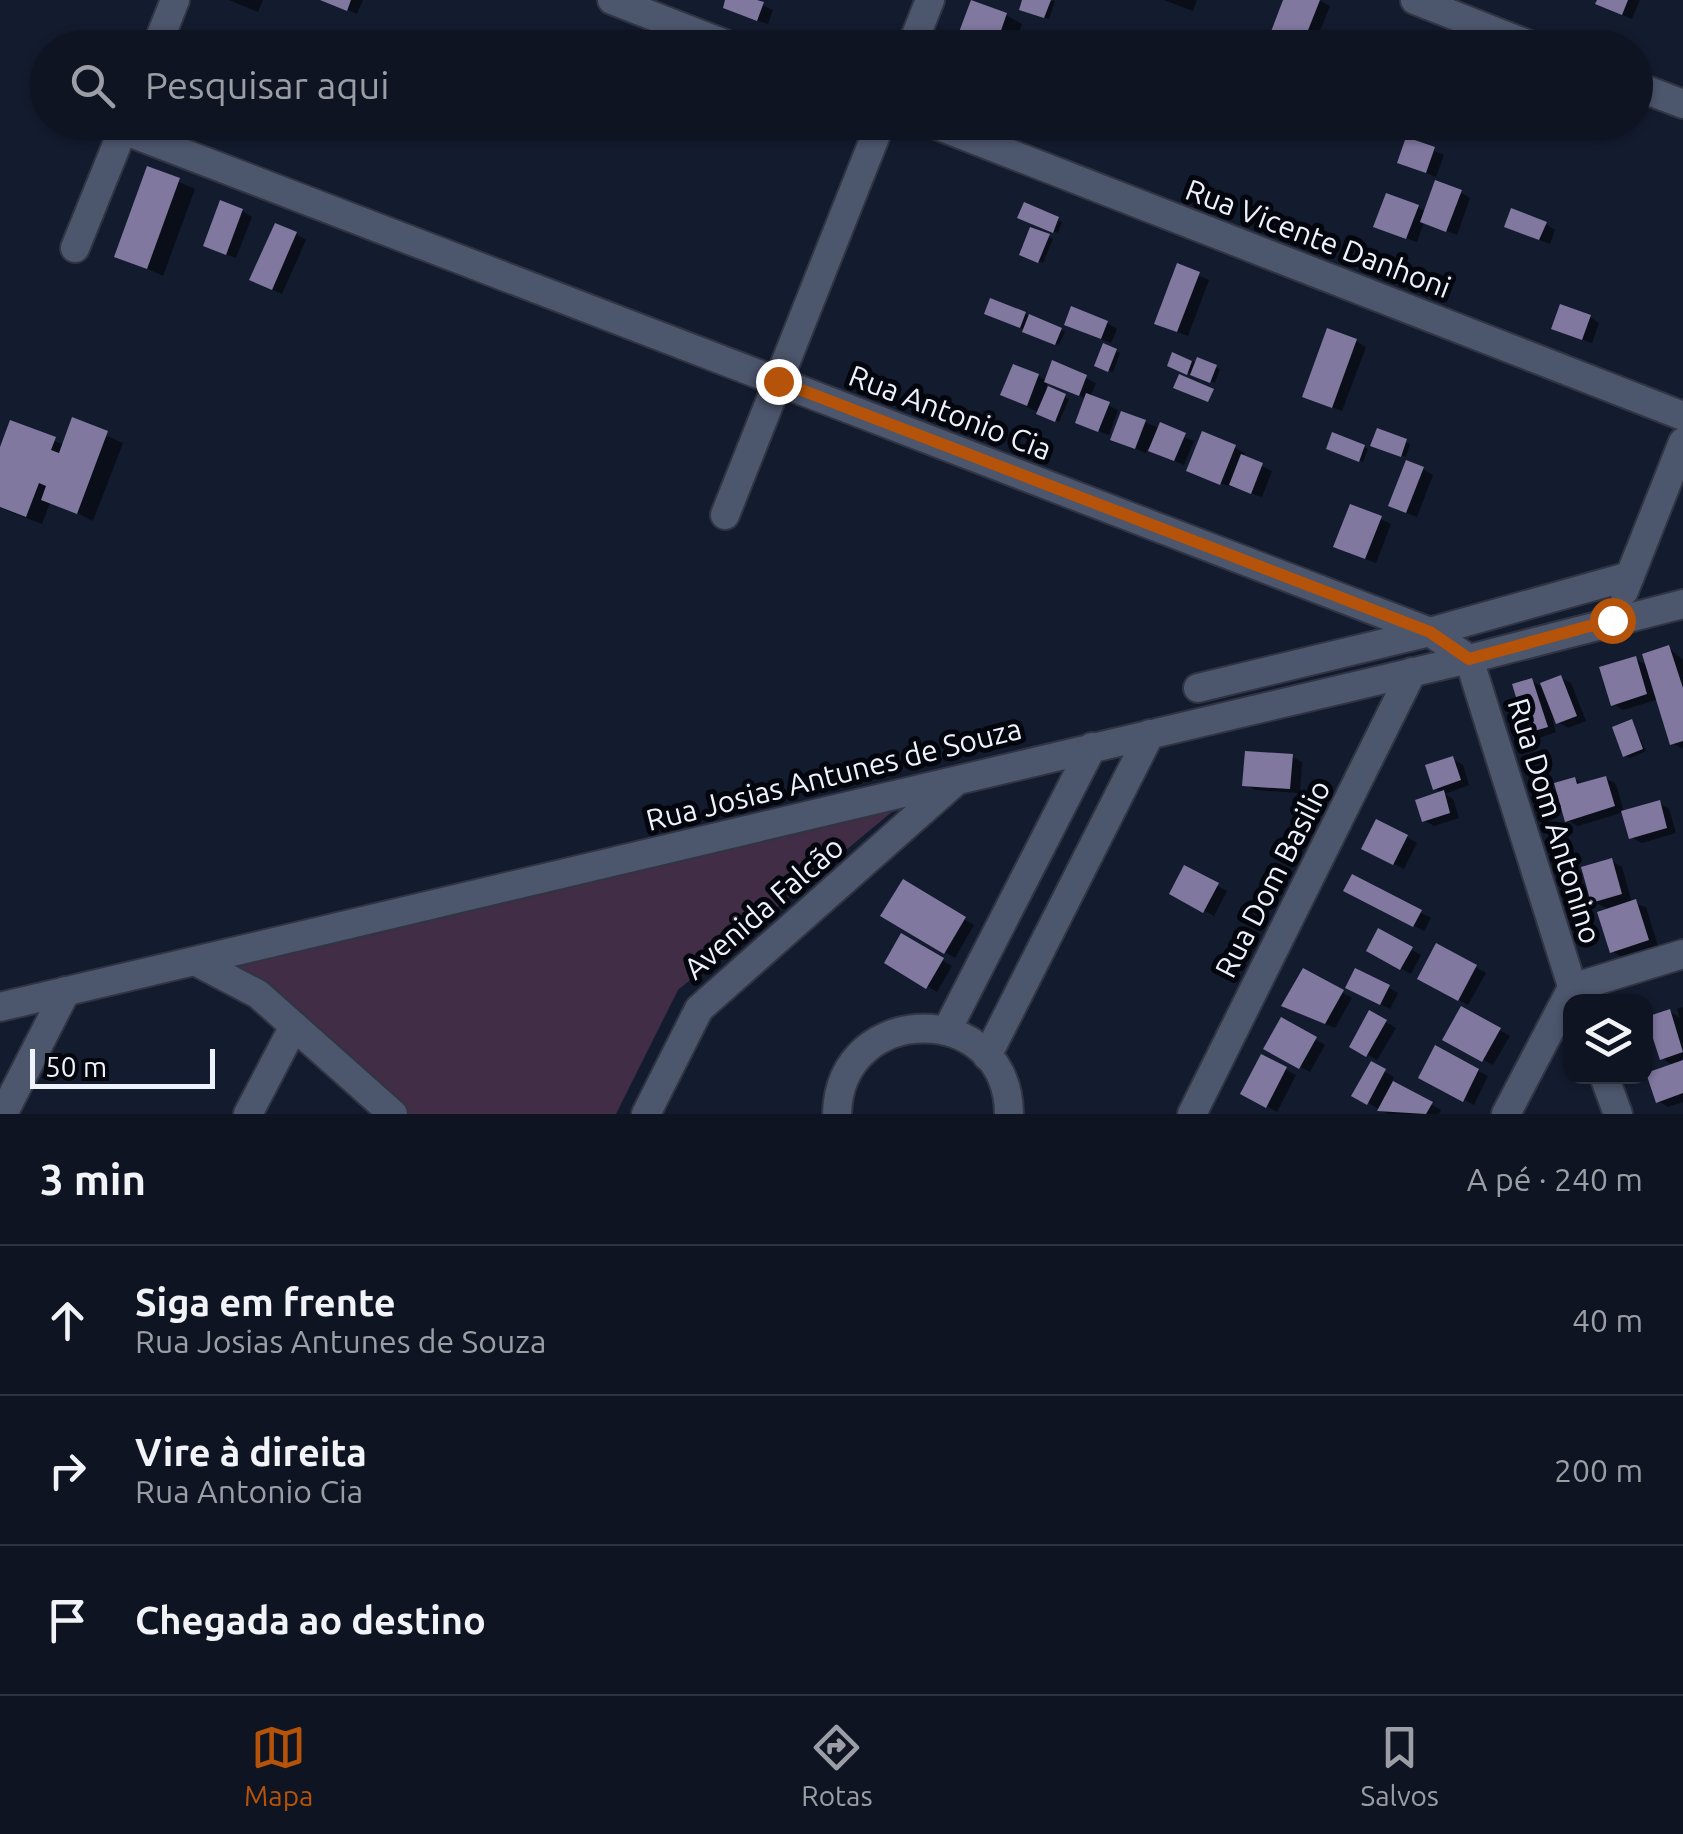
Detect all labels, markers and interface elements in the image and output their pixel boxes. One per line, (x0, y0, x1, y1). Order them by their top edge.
search box (30, 30, 1653, 140)
icon: search (65, 58, 120, 113)
text: Pesquisar aqui (145, 64, 389, 106)
street label: Rua Vicente Danhoni (1181, 172, 1456, 304)
street label: Rua Antonio Cia (844, 358, 1056, 466)
route end (756, 359, 802, 405)
route start (1590, 598, 1636, 644)
street label: Rua Dom Antonino (1501, 694, 1608, 947)
street label: Rua Josias Antunes de Souza (643, 711, 1025, 837)
street label: Rua Dom Basilio (1208, 774, 1337, 983)
street label: Avenida Falcão (677, 829, 850, 985)
map controls (1563, 994, 1653, 1084)
button: layers (1563, 994, 1653, 1084)
scale bar (30, 1044, 215, 1088)
text: 50 m (45, 1051, 107, 1082)
text: 3 min (40, 1156, 146, 1203)
text: A pé · 240 m (1467, 1161, 1643, 1197)
text: Siga em frente (135, 1281, 396, 1323)
icon: ahead (40, 1293, 95, 1348)
text: 40 m (1572, 1302, 1643, 1338)
text: Rua Josias Antunes de Souza (135, 1323, 546, 1359)
text: Vire à direita (135, 1431, 367, 1473)
icon: right (40, 1443, 95, 1498)
text: 200 m (1554, 1452, 1643, 1488)
text: Rua Antonio Cia (135, 1473, 363, 1509)
icon: arrive (40, 1593, 95, 1648)
text: Chegada ao destino (135, 1599, 486, 1641)
tab: Mapa (244, 1720, 313, 1811)
tab: Rotas (801, 1720, 873, 1811)
tab: Salvos (1360, 1720, 1439, 1811)

